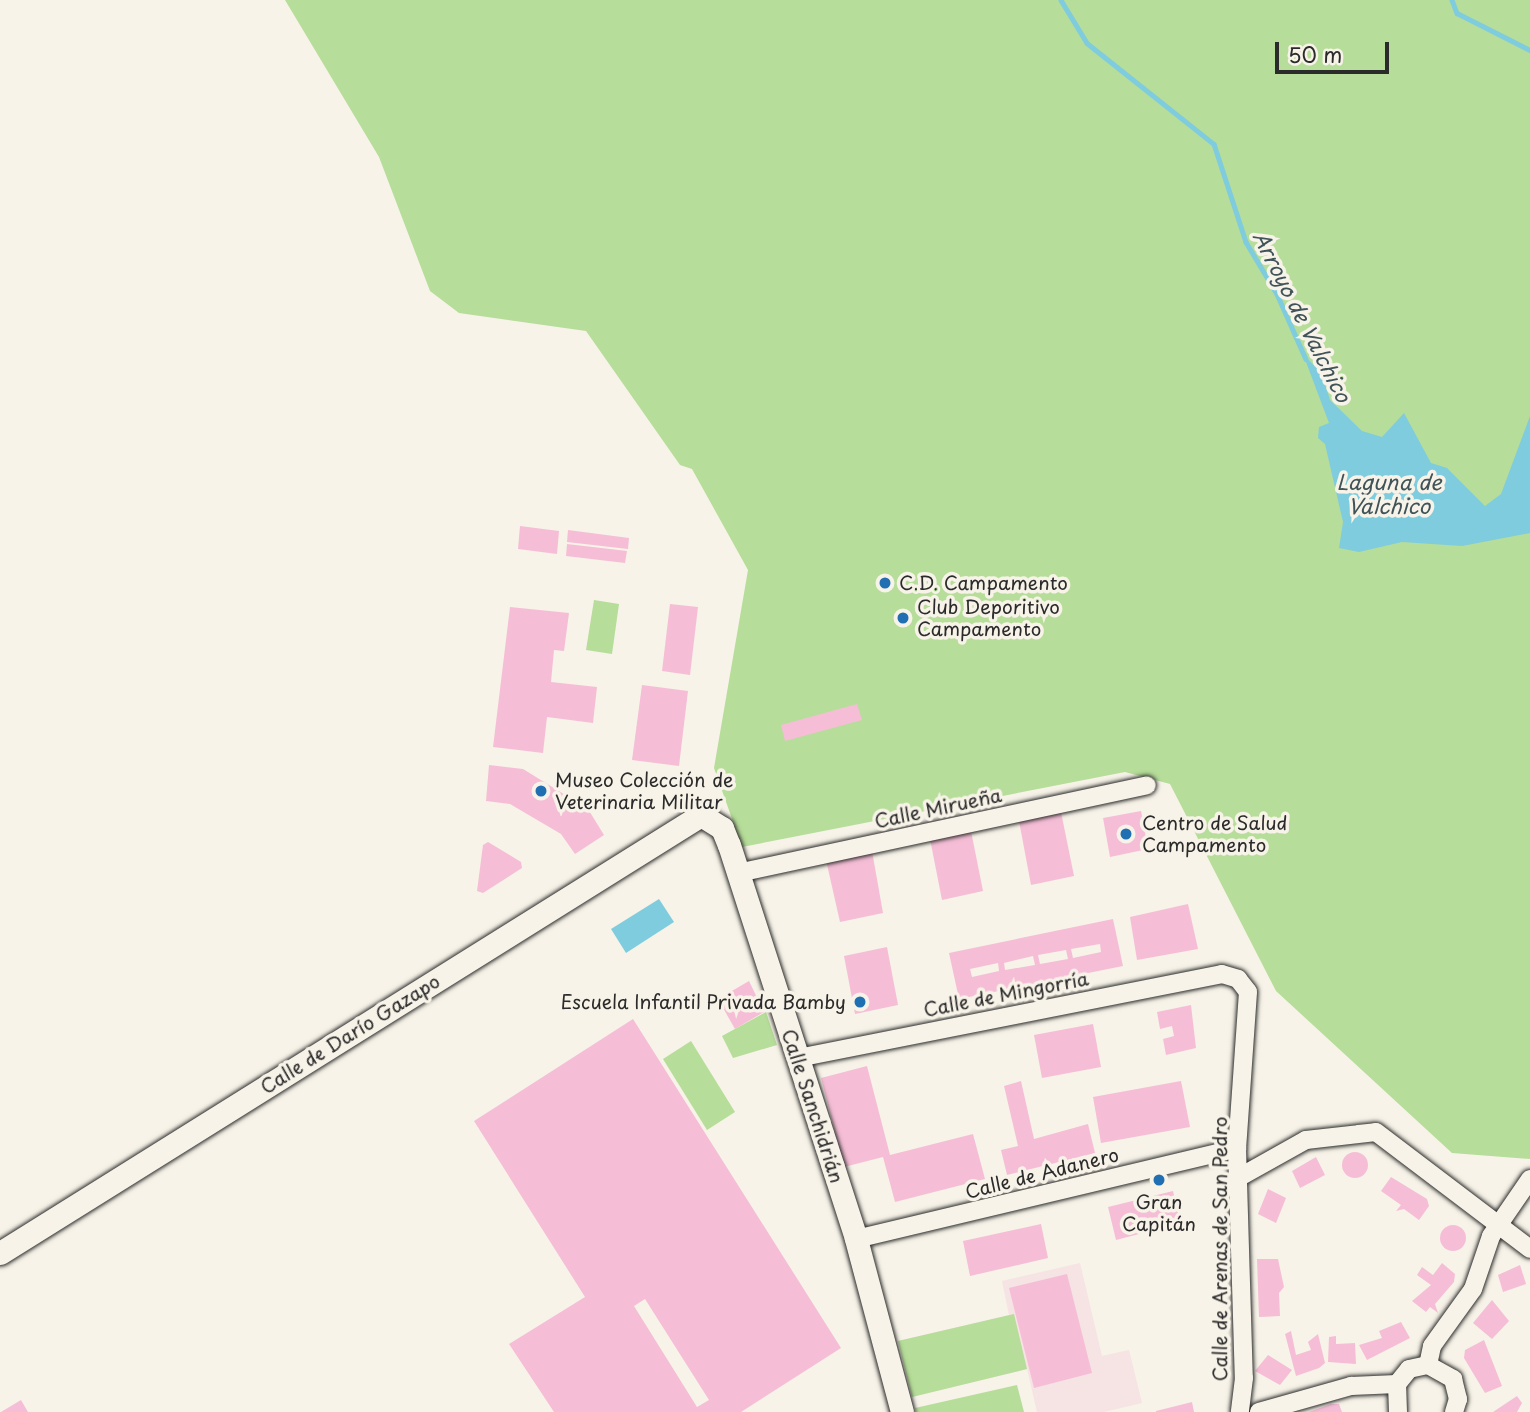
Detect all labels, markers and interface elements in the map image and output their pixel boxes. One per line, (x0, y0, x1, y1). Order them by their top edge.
scale bar (1278, 28, 1392, 72)
text: 50 m (1288, 38, 1342, 70)
water label: Arroyo de Valchico (1249, 225, 1357, 407)
water label: Laguna de Valchico (1337, 468, 1441, 518)
place label: C.D. Campamento (899, 572, 1068, 594)
marker: C.D. Campamento (877, 575, 893, 591)
place label: Club Deporitivo Campamento (917, 596, 1059, 640)
marker: Club Deporitivo Campamento (895, 610, 911, 626)
place label: Museo Colección de Veterinaria Militar (555, 769, 733, 813)
marker: Museo Colección de Veterinaria Militar (533, 783, 549, 799)
street label: Calle Mirueña (873, 783, 1003, 833)
place label: Centro de Salud Campamento (1142, 812, 1289, 856)
marker: Centro de Salud Campamento (1116, 824, 1136, 844)
street label: Calle de Mingorría (920, 966, 1092, 1022)
street label: Calle de Darío Gazapo (255, 969, 445, 1099)
place label: Escuela Infantil Privada Bamby (559, 991, 846, 1013)
marker: Escuela Infantil Privada Bamby (852, 994, 868, 1010)
street label: Calle Sanchidrián (777, 1026, 849, 1186)
street label: Calle de Arenas de San Pedro (1209, 1115, 1231, 1383)
street label: Calle de Adanero (962, 1143, 1122, 1203)
marker: Gran Capitán (1151, 1172, 1167, 1188)
place label: Gran Capitán (1122, 1191, 1196, 1235)

